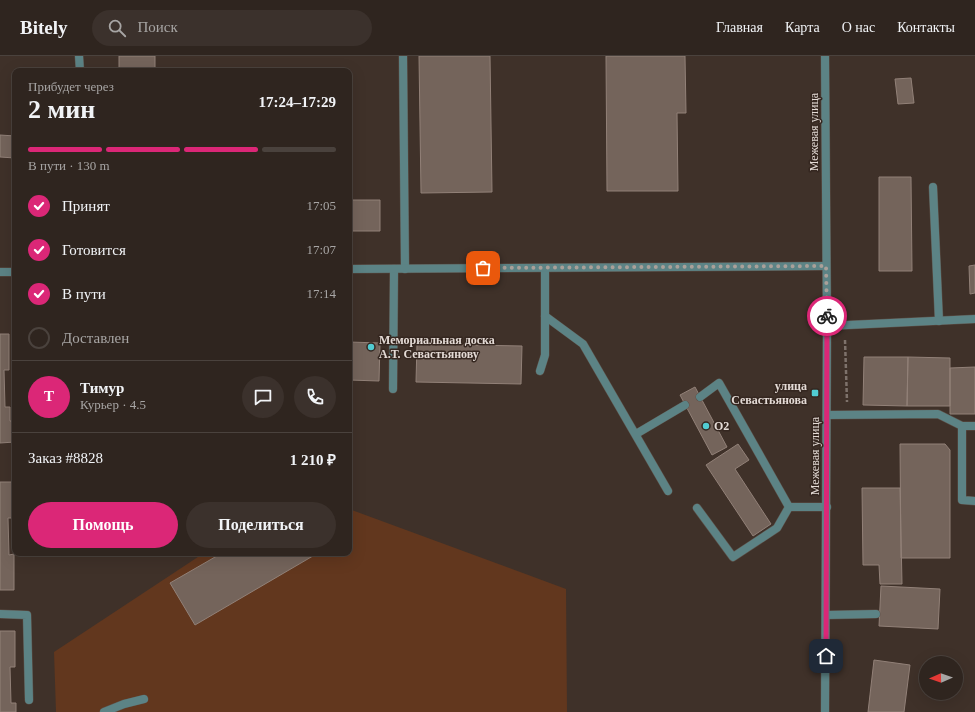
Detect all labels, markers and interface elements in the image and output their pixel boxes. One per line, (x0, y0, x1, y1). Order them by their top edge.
search box (92, 10, 372, 46)
text: Bitely (20, 17, 68, 38)
icon: search (106, 17, 128, 39)
text: Поиск (138, 19, 178, 35)
text: Главная (716, 20, 763, 35)
text: Карта (785, 20, 820, 35)
text: О нас (842, 20, 875, 35)
text: Контакты (897, 20, 955, 35)
text: Прибудет через (28, 79, 114, 94)
street label: Межевая улица (807, 92, 821, 171)
text: 17:24–17:29 (259, 94, 336, 110)
text: 2 мин (28, 95, 95, 124)
text: В пути · 130 m (28, 158, 110, 173)
icon: check (28, 195, 50, 217)
text: Принят (62, 198, 110, 214)
text: 17:05 (306, 198, 336, 213)
icon: check (28, 239, 50, 261)
text: Готовится (62, 242, 126, 258)
text: 17:07 (306, 242, 336, 257)
pin (466, 251, 500, 285)
icon: bag (472, 257, 494, 279)
icon: check (28, 283, 50, 305)
text: В пути (62, 286, 106, 302)
text: 17:14 (306, 286, 336, 301)
courier (807, 296, 847, 336)
icon: bike (816, 305, 838, 327)
text: Доставлен (62, 330, 129, 346)
place label: Мемориальная доска А.Т. Севастьянову (379, 333, 495, 361)
marker: Мемориальная доска А.Т. Севастьянову (366, 342, 376, 352)
button: chat (242, 376, 284, 418)
button: phone (294, 376, 336, 418)
place label: улица Севастьянова (731, 379, 807, 407)
text: Тимур (80, 380, 124, 396)
text: Т (44, 388, 54, 404)
marker: улица Севастьянова (810, 388, 820, 398)
text: Курьер · 4.5 (80, 397, 146, 412)
street label: Межевая улица (808, 416, 822, 495)
place label: O2 (714, 419, 729, 433)
marker: O2 (701, 421, 711, 431)
text: Заказ #8828 (28, 450, 103, 466)
text: 1 210 ₽ (290, 452, 336, 468)
button: Помощь (28, 502, 178, 548)
button: Поделиться (186, 502, 336, 548)
pin (809, 639, 843, 673)
icon: home (815, 645, 837, 667)
north arrow (919, 656, 963, 700)
map controls (919, 656, 963, 700)

